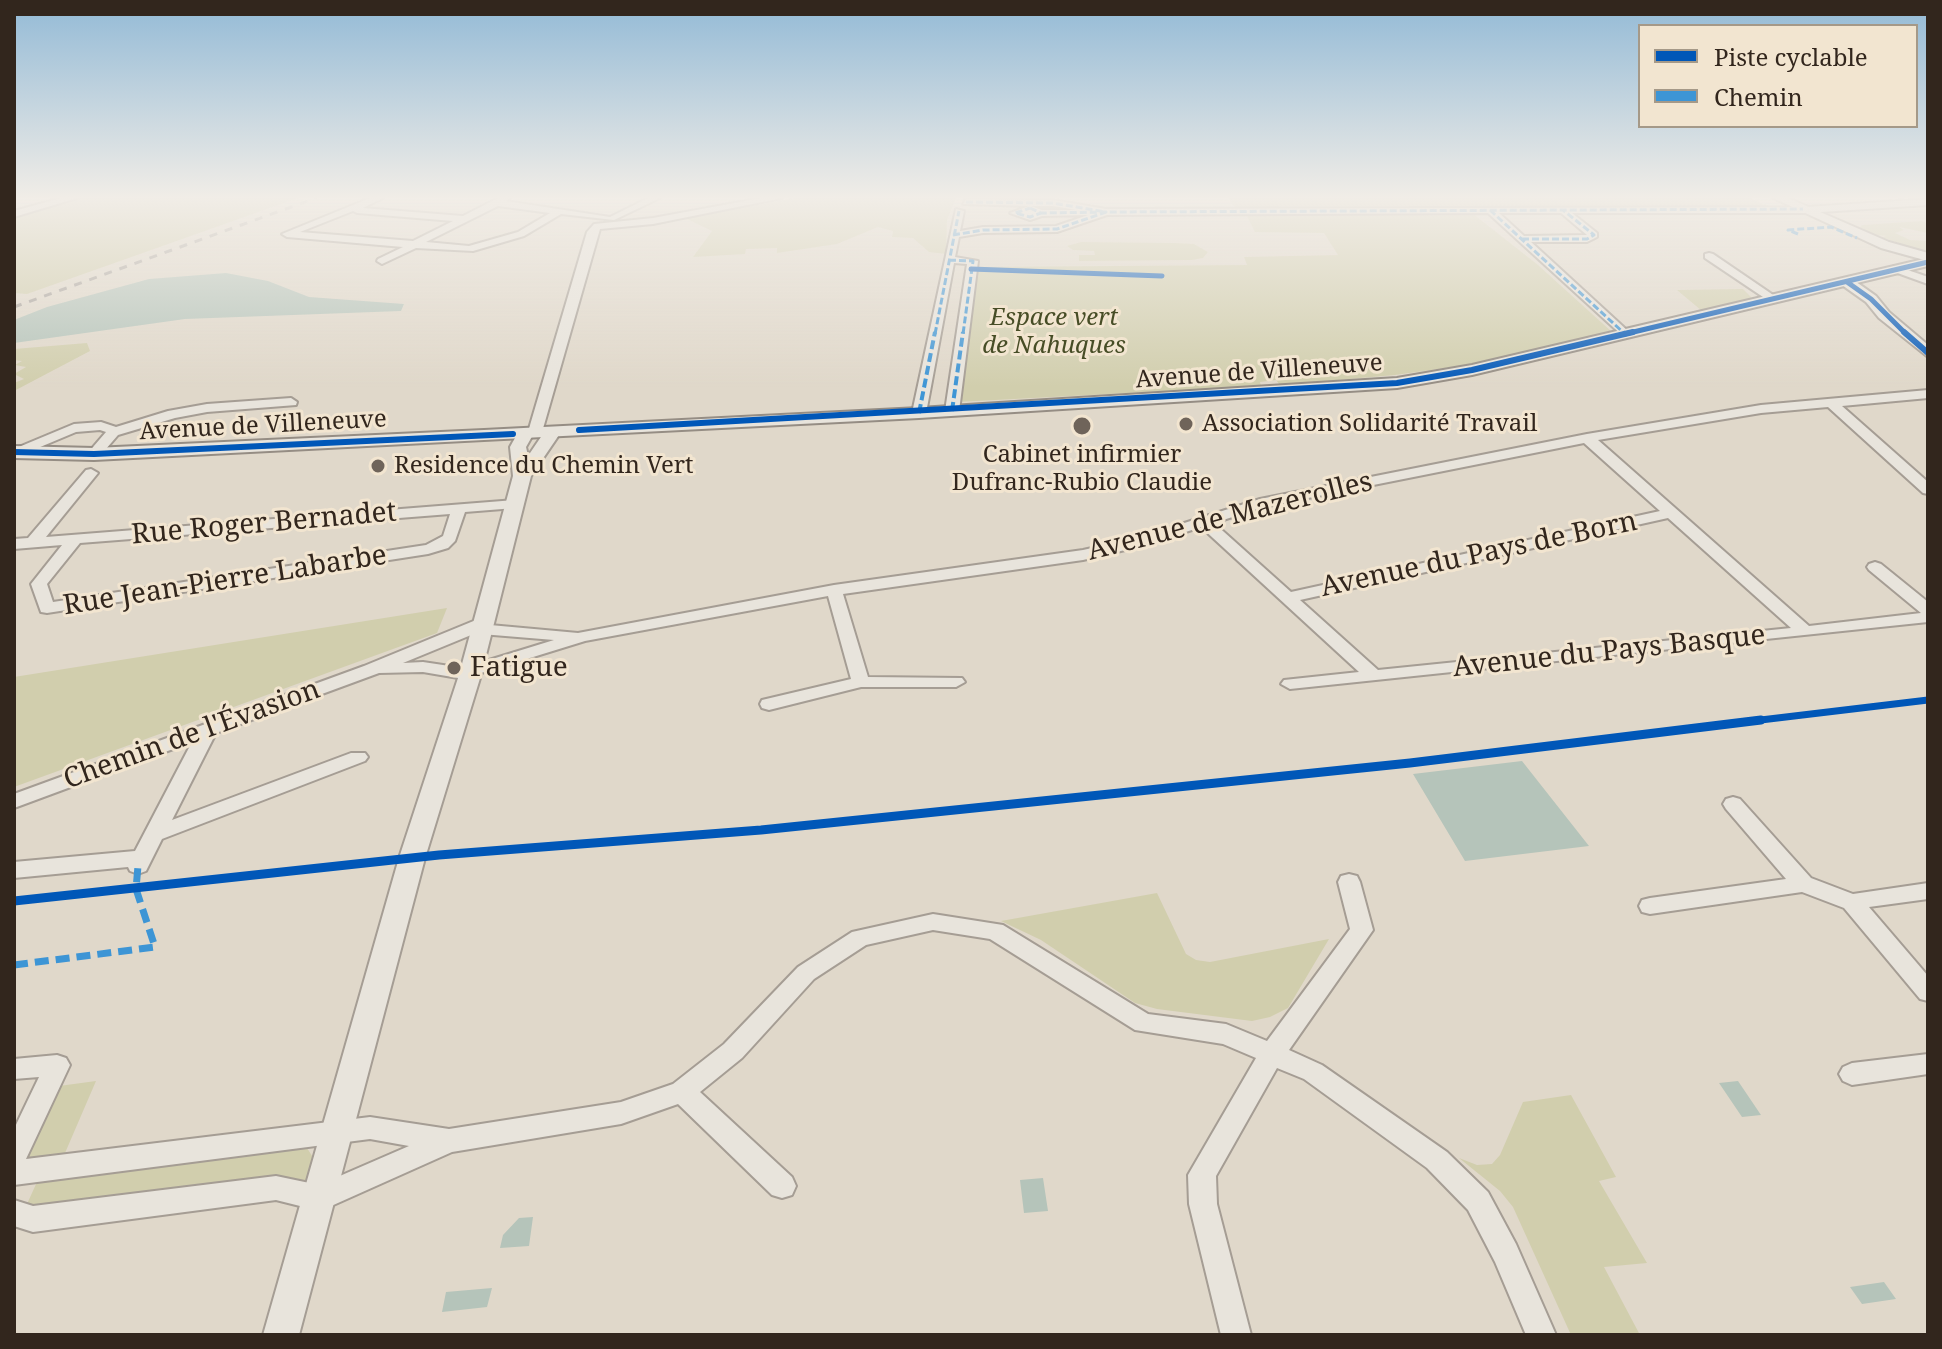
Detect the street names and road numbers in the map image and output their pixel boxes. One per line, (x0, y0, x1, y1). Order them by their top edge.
street label: Avenue de Villeneuve (1134, 349, 1384, 395)
street label: Avenue de Villeneuve (139, 405, 387, 447)
street label: Avenue de Mazerolles (1084, 465, 1376, 569)
street label: Rue Roger Bernadet (130, 496, 398, 552)
street label: Avenue du Pays de Born (1318, 505, 1640, 605)
street label: Rue Jean-Pierre Labarbe (61, 539, 389, 623)
street label: Avenue du Pays Basque (1451, 619, 1767, 685)
street label: Chemin de l'Évasion (59, 673, 325, 797)

